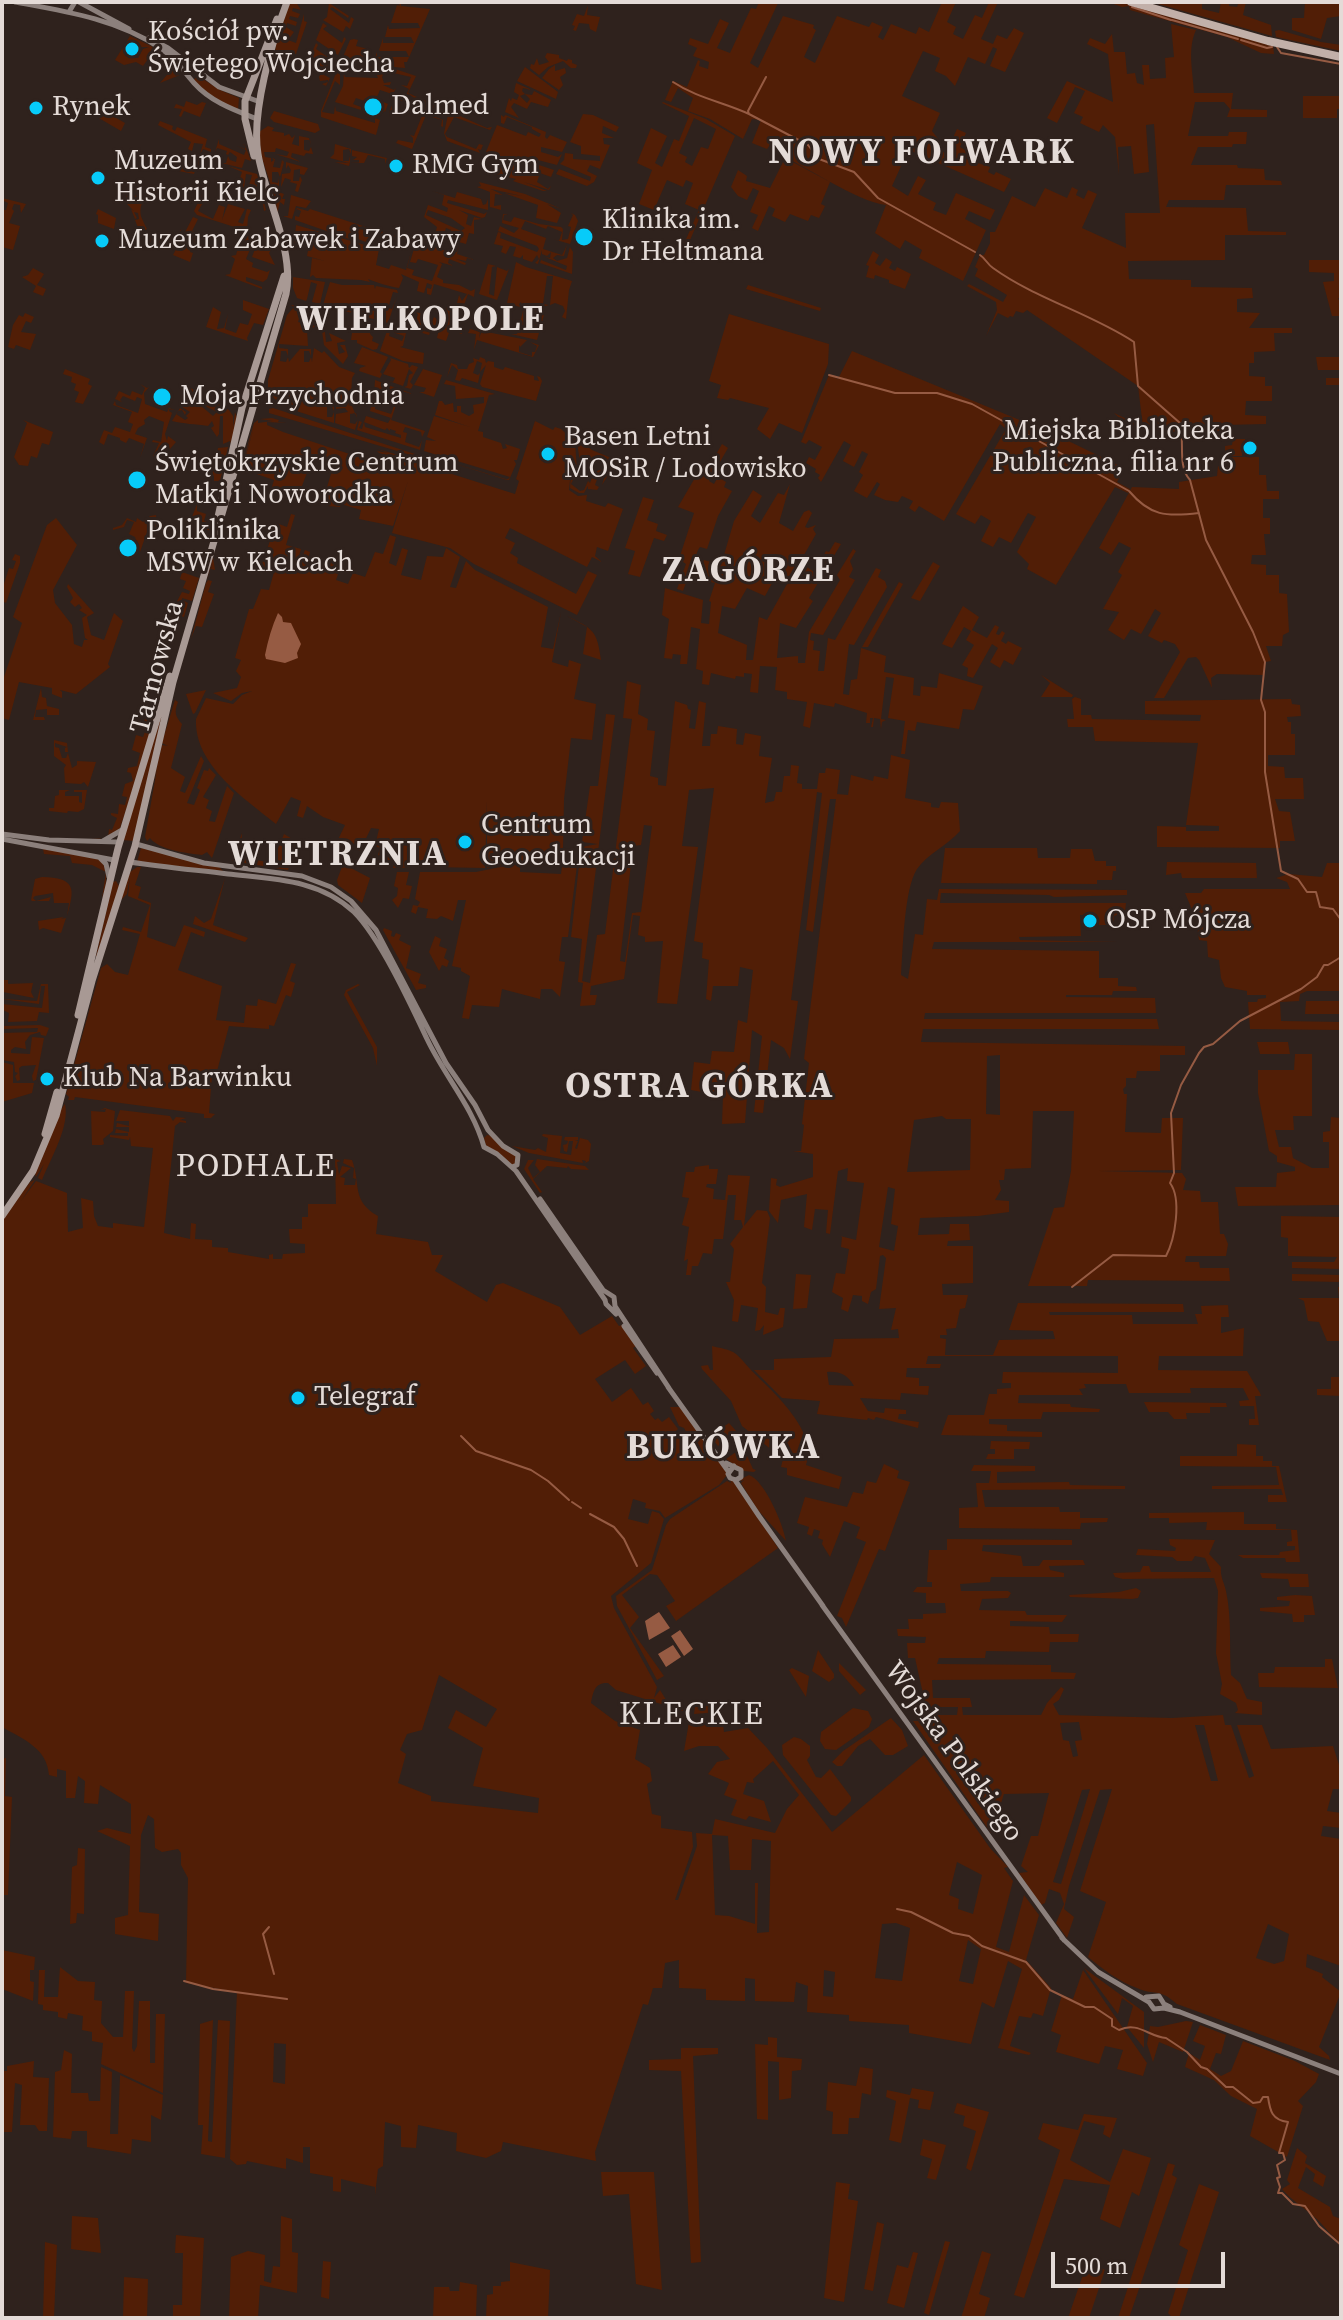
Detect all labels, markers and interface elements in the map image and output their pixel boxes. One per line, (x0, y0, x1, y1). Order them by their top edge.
place label: Kościół pw. Świętego Wojciecha (148, 16, 394, 82)
marker: Kościół pw. Świętego Wojciecha (123, 40, 141, 58)
place label: Dalmed (391, 90, 489, 124)
place label: Rynek (52, 91, 130, 125)
marker: Dalmed (362, 96, 384, 118)
marker: Rynek (27, 99, 45, 117)
district label: NOWY FOLWARK (768, 132, 1076, 176)
place label: Muzeum Historii Kielc (114, 145, 279, 211)
place label: RMG Gym (412, 149, 539, 183)
marker: RMG Gym (387, 157, 405, 175)
marker: Muzeum Historii Kielc (89, 169, 107, 187)
place label: Klinika im. Dr Heltmana (602, 204, 764, 270)
place label: Muzeum Zabawek i Zabawy (118, 224, 461, 258)
marker: Klinika im. Dr Heltmana (573, 226, 595, 248)
marker: Muzeum Zabawek i Zabawy (93, 232, 111, 250)
district label: WIELKOPOLE (296, 299, 546, 343)
place label: Moja Przychodnia (180, 380, 404, 414)
marker: Moja Przychodnia (151, 386, 173, 408)
place label: Miejska Biblioteka Publiczna, filia nr 6 (992, 415, 1234, 481)
place label: Basen Letni MOSiR / Lodowisko (564, 421, 807, 487)
marker: Miejska Biblioteka Publiczna, filia nr 6 (1241, 439, 1259, 457)
marker: Basen Letni MOSiR / Lodowisko (539, 445, 557, 463)
place label: Świętokrzyskie Centrum Matki i Noworodka (155, 447, 459, 513)
marker: Świętokrzyskie Centrum Matki i Noworodka (126, 469, 148, 491)
place label: Poliklinika MSW w Kielcach (146, 515, 354, 581)
marker: Poliklinika MSW w Kielcach (117, 537, 139, 559)
district label: ZAGÓRZE (662, 550, 836, 594)
street label: Tarnowska (124, 597, 192, 737)
place label: Centrum Geoedukacji (481, 809, 635, 875)
marker: Centrum Geoedukacji (456, 833, 474, 851)
district label: WIETRZNIA (228, 834, 448, 878)
place label: OSP Mójcza (1106, 904, 1251, 938)
marker: OSP Mójcza (1081, 912, 1099, 930)
place label: Klub Na Barwinku (63, 1062, 292, 1096)
district label: OSTRA GÓRKA (565, 1066, 835, 1110)
marker: Klub Na Barwinku (38, 1070, 56, 1088)
district label: PODHALE (176, 1149, 336, 1187)
place label: Telegraf (314, 1381, 416, 1415)
marker: Telegraf (289, 1389, 307, 1407)
district label: BUKÓWKA (626, 1427, 822, 1471)
street label: Wojska Polskiego (876, 1655, 1030, 1849)
district label: KLECKIE (619, 1697, 765, 1735)
scale bar (1055, 2236, 1229, 2286)
text: 500 m (1065, 2249, 1128, 2282)

